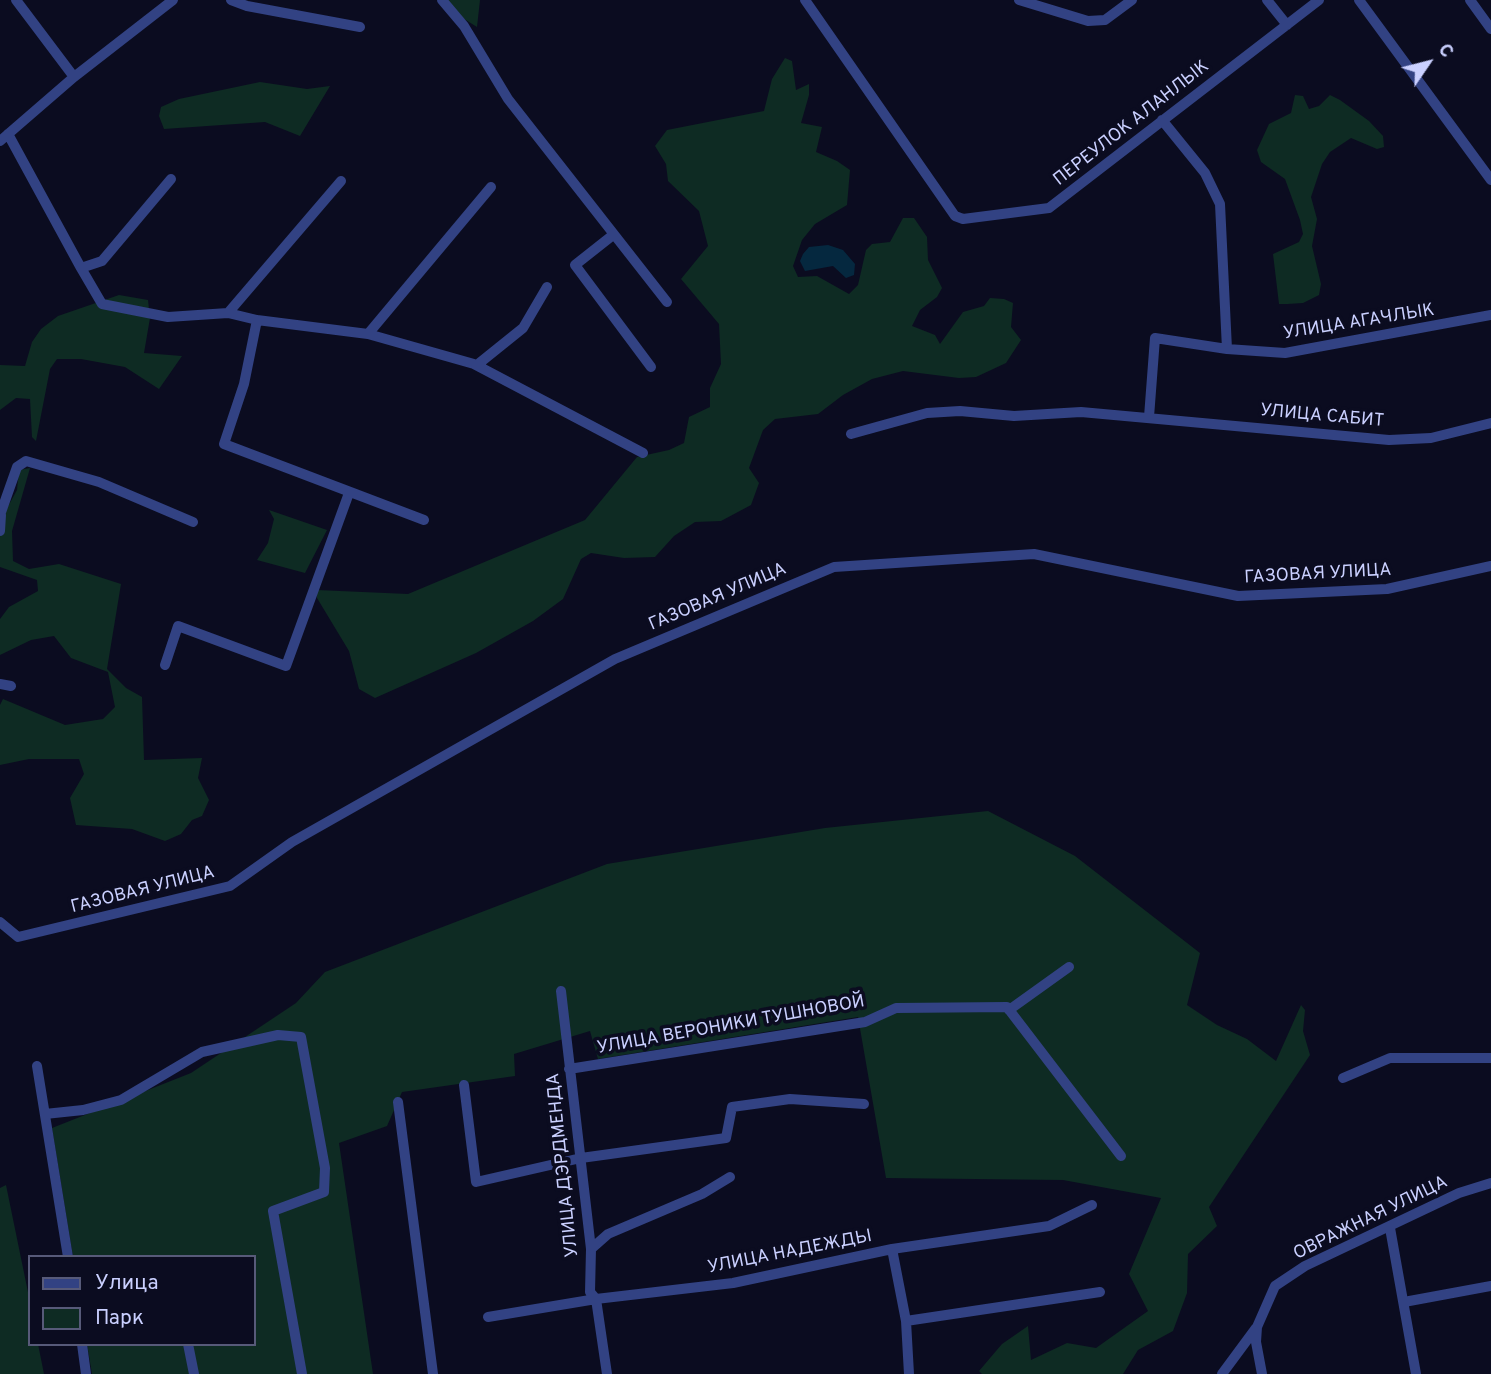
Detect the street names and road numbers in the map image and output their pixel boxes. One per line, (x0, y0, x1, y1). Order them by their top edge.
street label: ПЕРЕУЛОК АЛАНЛЫК (1050, 57, 1214, 191)
street label: УЛИЦА АГАЧЛЫК (1282, 300, 1436, 346)
street label: УЛИЦА САБИТ (1259, 401, 1385, 433)
street label: ГАЗОВАЯ УЛИЦА (646, 559, 790, 637)
street label: ГАЗОВАЯ УЛИЦА (1244, 560, 1392, 590)
street label: ГАЗОВАЯ УЛИЦА (69, 863, 217, 919)
street label: УЛИЦА ВЕРОНИКИ ТУШНОВОЙ (595, 992, 867, 1060)
street label: УЛИЦА ДЭРДМЕНДА (544, 1072, 584, 1258)
street label: ОВРАЖНАЯ УЛИЦА (1290, 1172, 1452, 1266)
street label: УЛИЦА НАДЕЖДЫ (706, 1226, 874, 1280)

